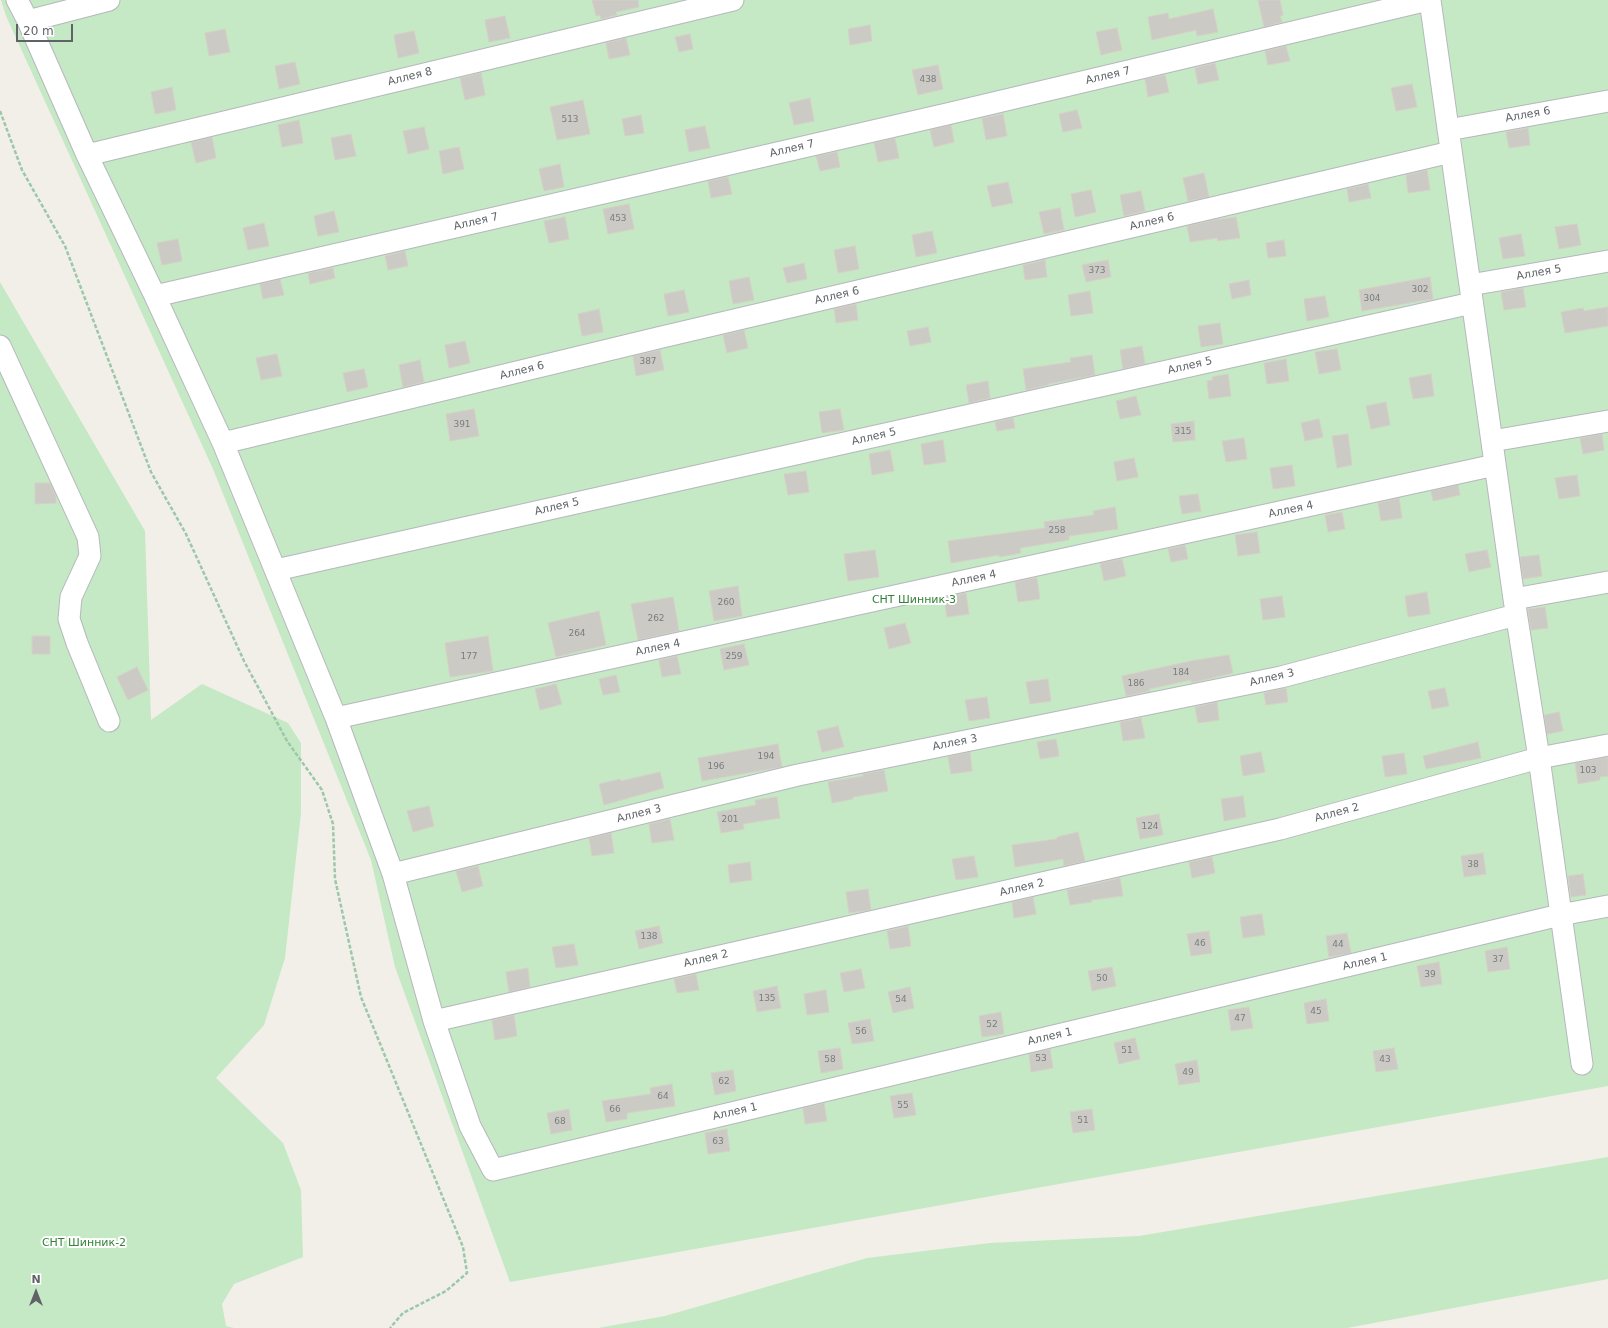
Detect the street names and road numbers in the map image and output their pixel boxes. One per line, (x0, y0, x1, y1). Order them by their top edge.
street label: Аллея 7 (1084, 64, 1132, 88)
street label: Аллея 8 (386, 65, 434, 89)
street label: Аллея 6 (1504, 105, 1552, 125)
street label: Аллея 7 (768, 137, 816, 161)
street label: Аллея 7 (452, 210, 500, 234)
street label: Аллея 6 (1128, 210, 1176, 234)
street label: Аллея 5 (1515, 263, 1563, 283)
street label: Аллея 6 (813, 284, 861, 308)
street label: Аллея 5 (1166, 354, 1214, 378)
street label: Аллея 6 (498, 359, 546, 383)
street label: Аллея 5 (850, 425, 898, 449)
street label: Аллея 5 (533, 495, 581, 519)
street label: Аллея 4 (1267, 499, 1315, 521)
street label: Аллея 4 (950, 568, 998, 590)
street label: Аллея 4 (634, 637, 682, 659)
street label: Аллея 3 (1248, 666, 1296, 690)
street label: Аллея 3 (931, 732, 979, 754)
street label: Аллея 2 (1313, 801, 1361, 825)
street label: Аллея 3 (615, 802, 663, 826)
street label: Аллея 2 (998, 876, 1046, 900)
street label: Аллея 2 (682, 947, 730, 971)
street label: Аллея 1 (1341, 950, 1389, 974)
street label: Аллея 1 (1026, 1025, 1074, 1049)
street label: Аллея 1 (711, 1100, 759, 1124)

